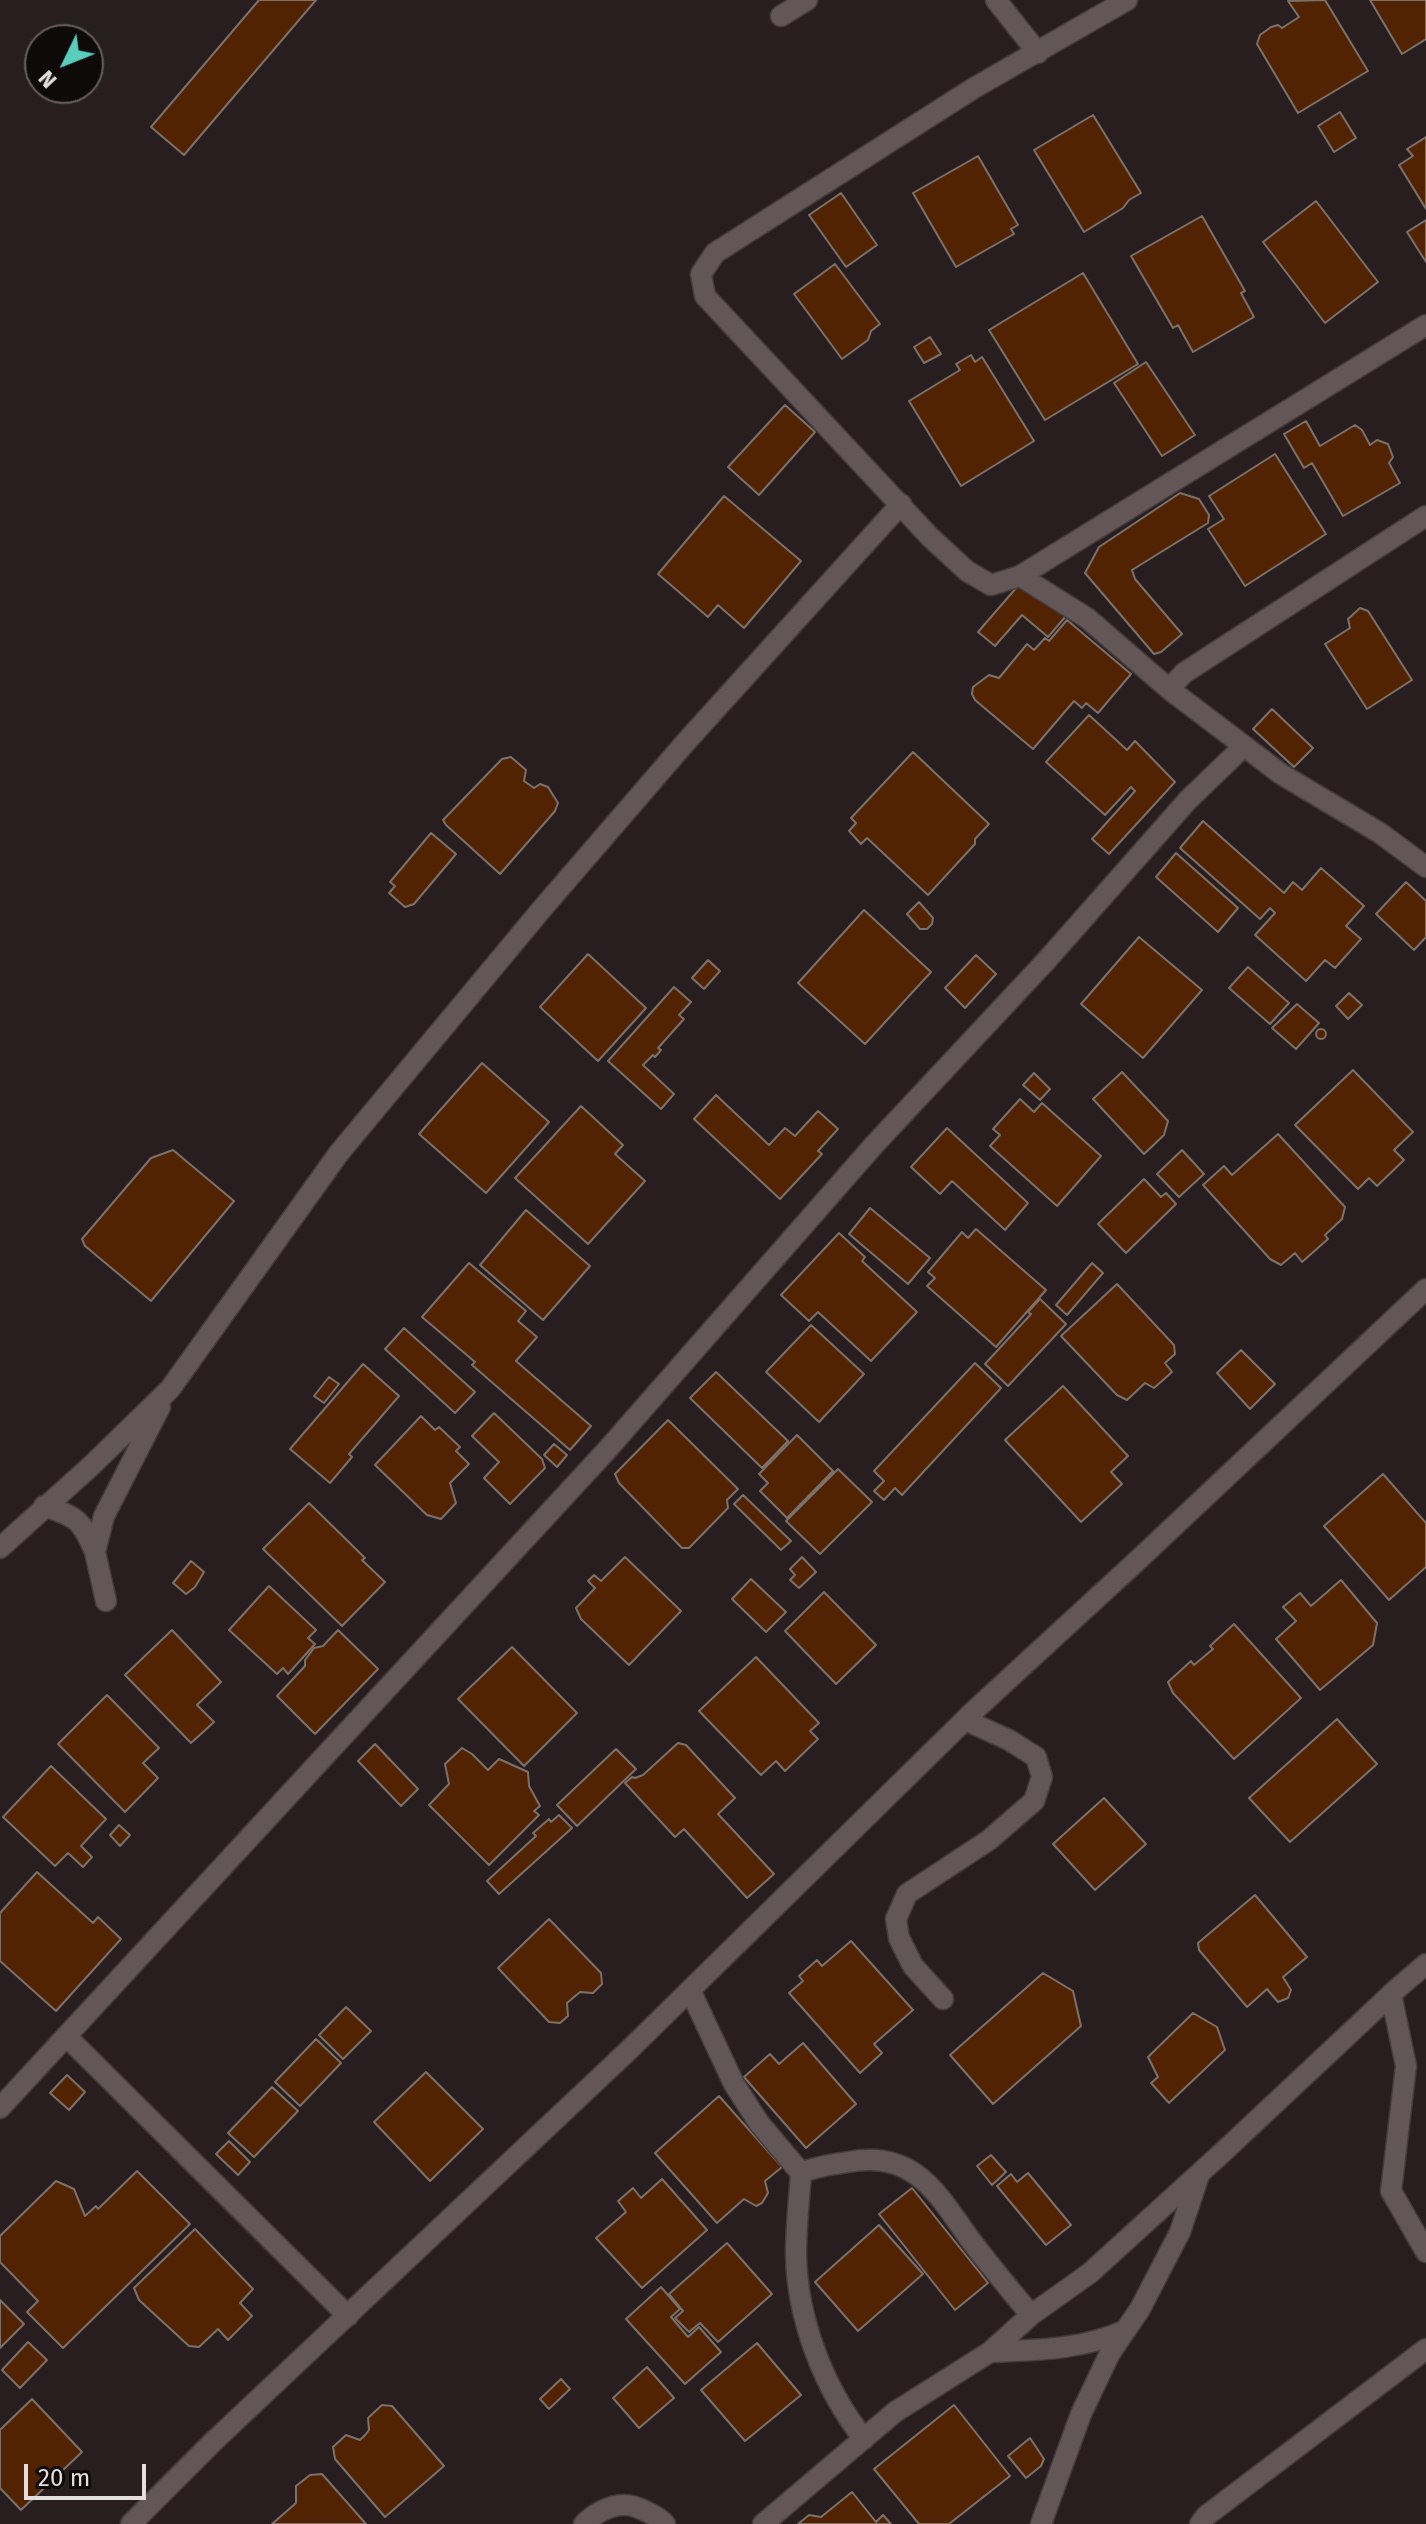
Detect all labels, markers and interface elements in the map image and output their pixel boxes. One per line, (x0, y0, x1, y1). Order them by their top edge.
north arrow (24, 24, 104, 104)
text: N (33, 65, 62, 94)
scale bar (28, 2448, 150, 2498)
text: 20 m (38, 2464, 90, 2492)

